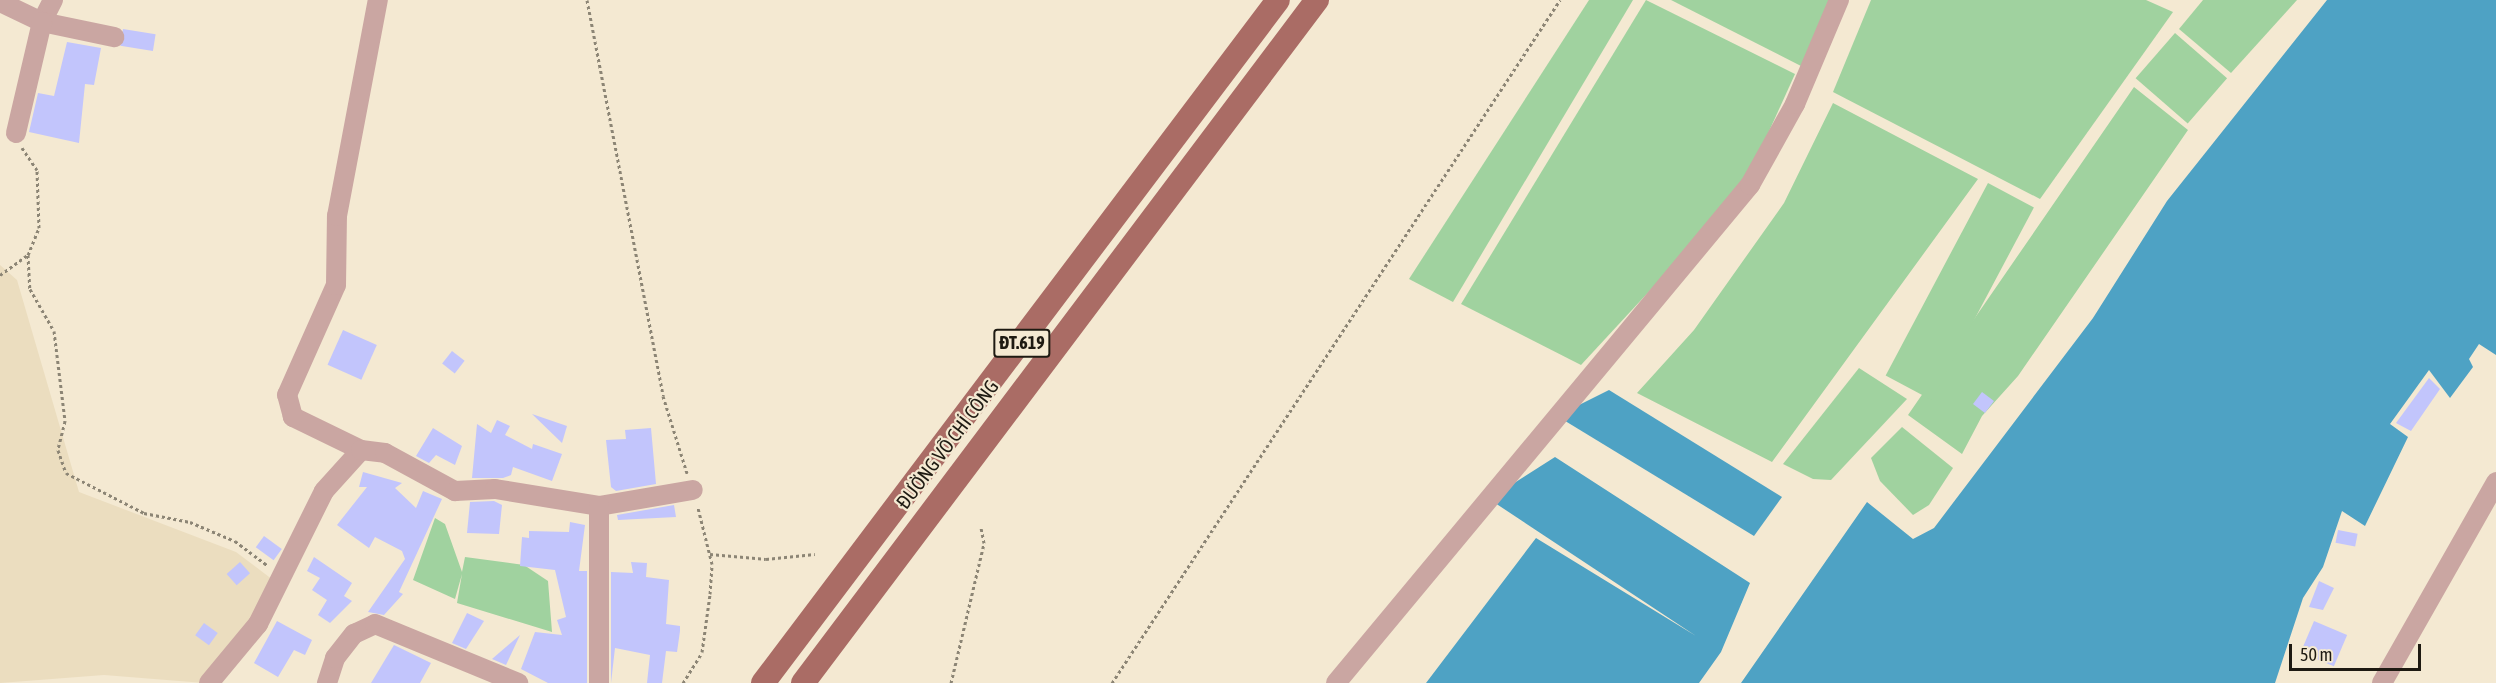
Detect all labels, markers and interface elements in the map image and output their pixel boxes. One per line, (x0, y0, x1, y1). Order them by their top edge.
road number: ĐT.619 (992, 328, 1052, 358)
street label: ĐƯỜNG VÕ CHÍ CÔNG (891, 375, 1003, 513)
scale bar (2292, 632, 2424, 670)
text: 50 m (2300, 644, 2332, 665)

